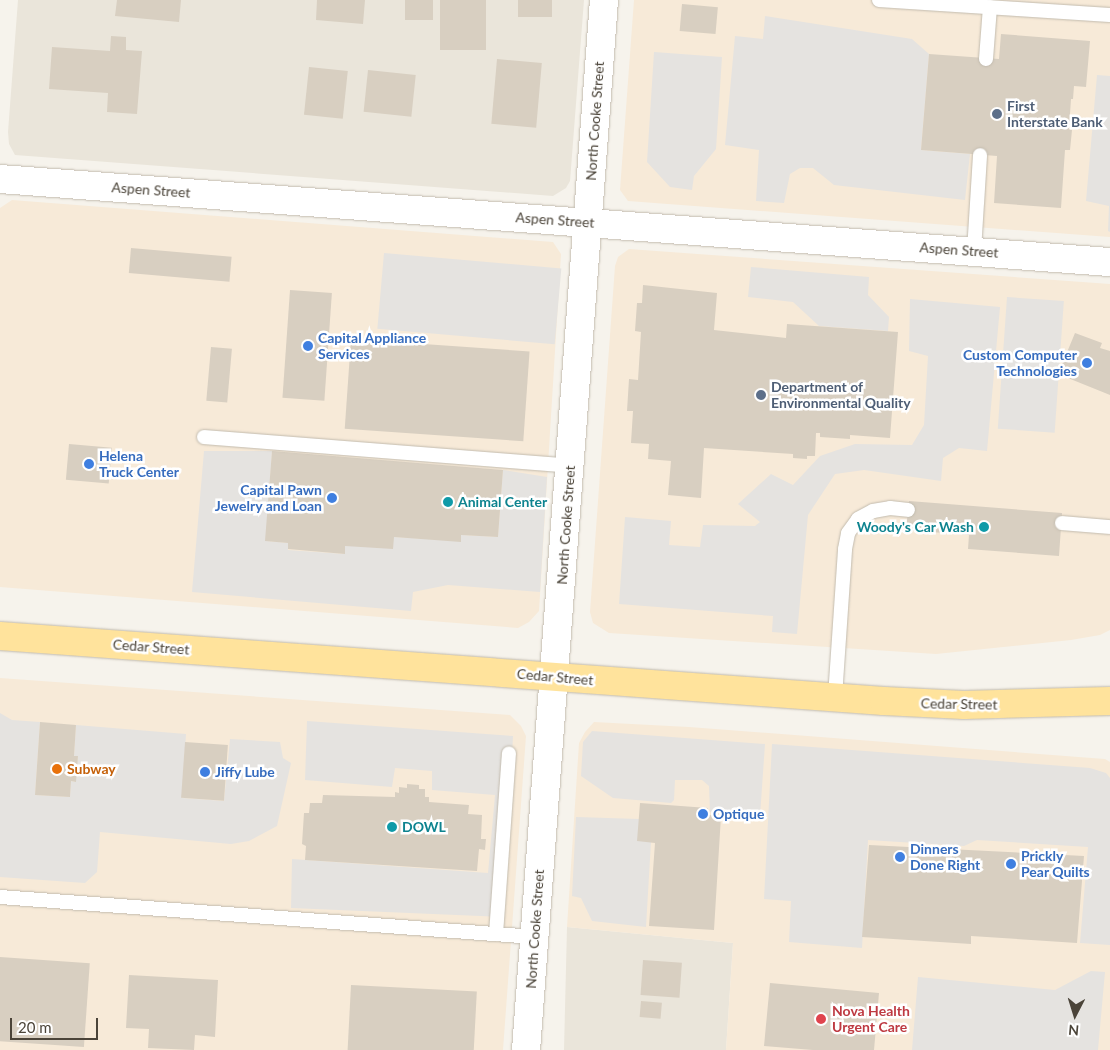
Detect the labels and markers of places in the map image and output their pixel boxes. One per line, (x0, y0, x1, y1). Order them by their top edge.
place label: First Interstate Bank (1007, 98, 1103, 130)
marker: First Interstate Bank (991, 108, 1003, 120)
place label: Capital Appliance Services (318, 330, 427, 362)
marker: Capital Appliance Services (302, 340, 314, 352)
place label: Custom Computer Technologies (963, 347, 1077, 380)
marker: Custom Computer Technologies (1081, 357, 1093, 369)
place label: Department of Environmental Quality (771, 379, 911, 412)
marker: Department of Environmental Quality (755, 389, 767, 401)
place label: Helena Truck Center (99, 448, 179, 481)
marker: Helena Truck Center (83, 458, 95, 470)
place label: Capital Pawn Jewelry and Loan (214, 482, 322, 514)
marker: Capital Pawn Jewelry and Loan (326, 492, 338, 504)
place label: Animal Center (458, 494, 547, 510)
marker: Animal Center (442, 496, 454, 508)
place label: Woody's Car Wash (856, 519, 974, 535)
marker: Woody's Car Wash (978, 521, 990, 533)
place label: Subway (67, 761, 116, 777)
marker: Subway (51, 763, 63, 775)
place label: Jiffy Lube (215, 764, 275, 780)
marker: Jiffy Lube (199, 766, 211, 778)
place label: Optique (713, 806, 764, 822)
marker: Optique (697, 808, 709, 820)
place label: DOWL (402, 819, 446, 835)
marker: DOWL (386, 821, 398, 833)
place label: Dinners Done Right (910, 841, 980, 874)
place label: Prickly Pear Quilts (1021, 848, 1090, 880)
marker: Dinners Done Right (894, 851, 906, 863)
marker: Prickly Pear Quilts (1005, 858, 1017, 870)
place label: Nova Health Urgent Care (832, 1003, 910, 1036)
marker: Nova Health Urgent Care (814, 1012, 828, 1026)

